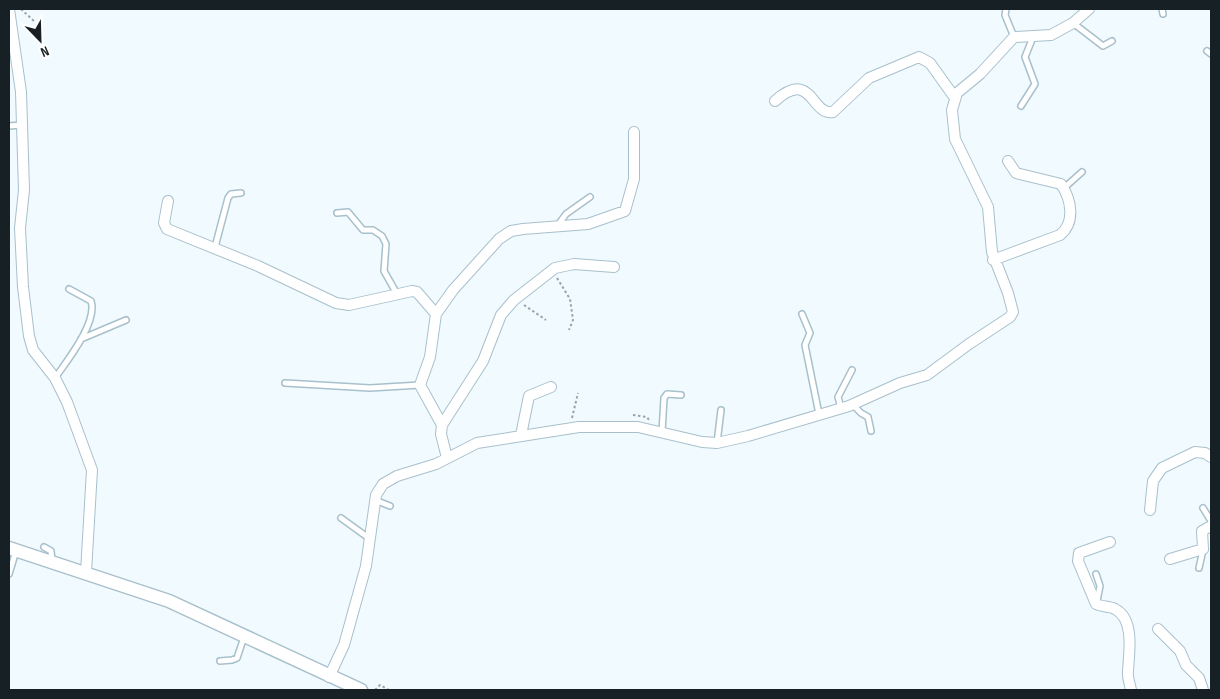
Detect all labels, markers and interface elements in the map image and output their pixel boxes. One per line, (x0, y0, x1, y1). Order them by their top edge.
north arrow (15, 15, 65, 65)
text: N (38, 42, 52, 61)

